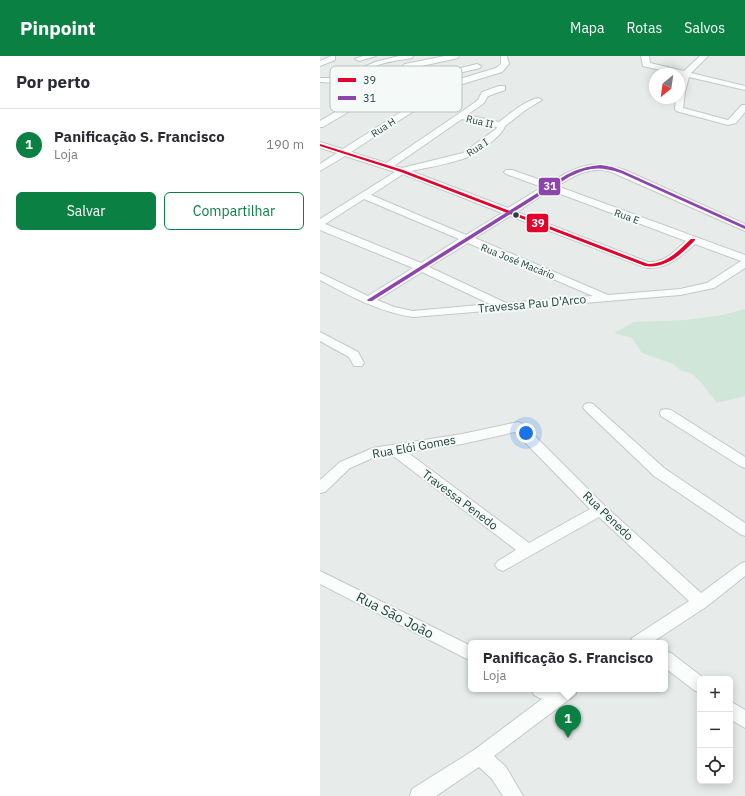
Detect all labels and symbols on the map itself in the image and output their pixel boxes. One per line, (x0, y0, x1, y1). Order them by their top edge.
legend (330, 66, 462, 112)
north arrow (649, 68, 685, 104)
text: 39 (363, 73, 376, 87)
text: 31 (363, 91, 377, 105)
street label: Rua II (465, 112, 495, 131)
street label: Rua H (368, 115, 398, 140)
street label: Rua I (464, 135, 491, 159)
line badge: 31 (538, 177, 561, 196)
text: 31 (543, 179, 557, 193)
street label: Rua E (613, 206, 641, 227)
unlabelled marker (511, 210, 521, 220)
line badge: 39 (526, 213, 549, 233)
text: 39 (531, 216, 545, 230)
street label: Rua José Macário (479, 241, 557, 282)
street label: Travessa Pau D'Arco (477, 291, 587, 316)
your location (516, 423, 536, 443)
street label: Rua Elói Gomes (371, 432, 457, 461)
street label: Travessa Penedo (419, 466, 501, 533)
street label: Rua Penedo (580, 488, 637, 544)
street label: Rua São João (353, 588, 437, 642)
pin: 1 (555, 705, 581, 738)

